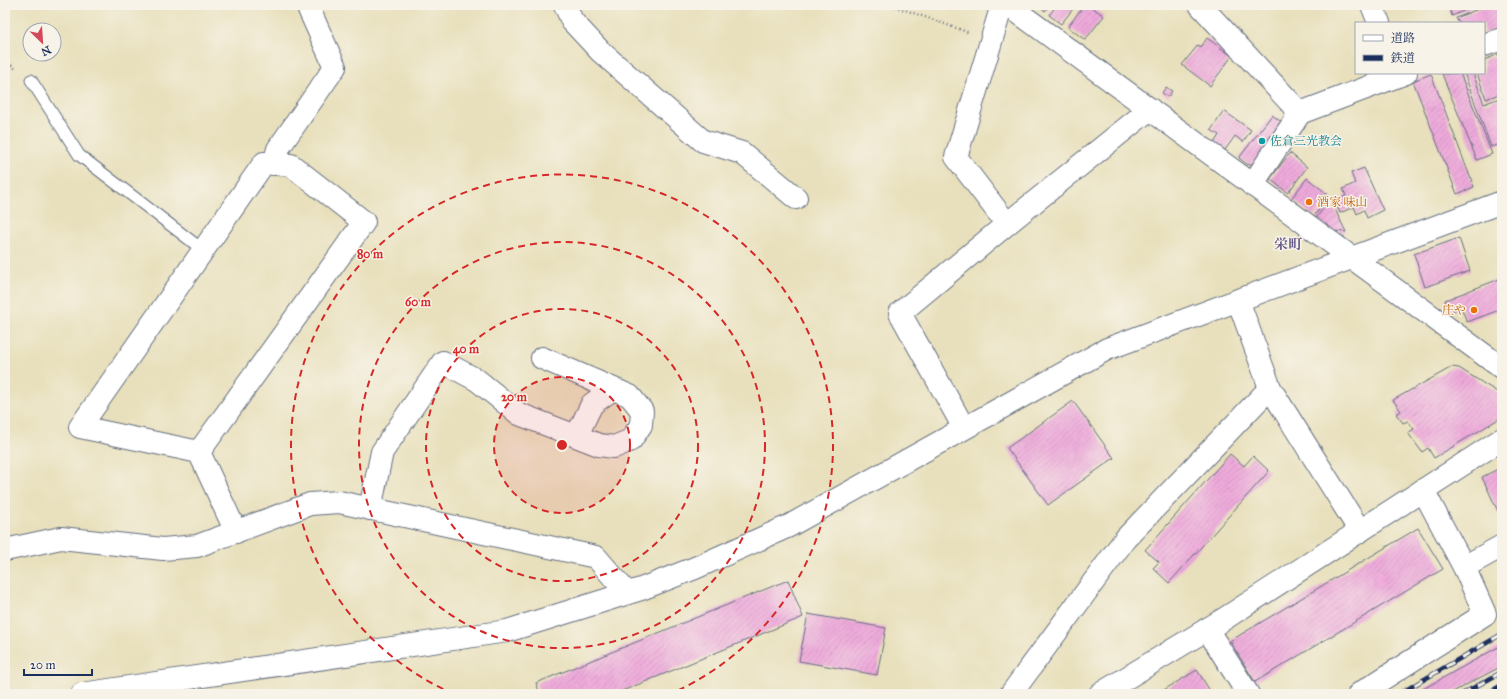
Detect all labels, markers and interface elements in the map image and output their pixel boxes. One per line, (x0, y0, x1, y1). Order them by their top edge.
north arrow (22, 22, 62, 62)
legend (1355, 22, 1485, 74)
text: 道路 (1391, 31, 1415, 45)
text: N (38, 43, 53, 59)
text: 鉄道 (1390, 51, 1415, 65)
place label: 佐倉三光教会 (1270, 134, 1342, 148)
marker: 佐倉三光教会 (1257, 136, 1267, 146)
place label: 酒家 味山 (1317, 195, 1368, 209)
marker: 酒家 味山 (1304, 197, 1314, 207)
district label: 栄町 (1274, 236, 1303, 253)
text: 80 m (357, 247, 384, 261)
text: 60 m (405, 295, 432, 309)
place label: 庄や (1442, 303, 1466, 317)
marker: 庄や (1469, 305, 1479, 315)
text: 40 m (453, 342, 480, 357)
text: 20 m (501, 390, 528, 404)
centre of rings (555, 438, 569, 452)
scale bar (24, 651, 92, 677)
text: 20 m (30, 658, 56, 672)

